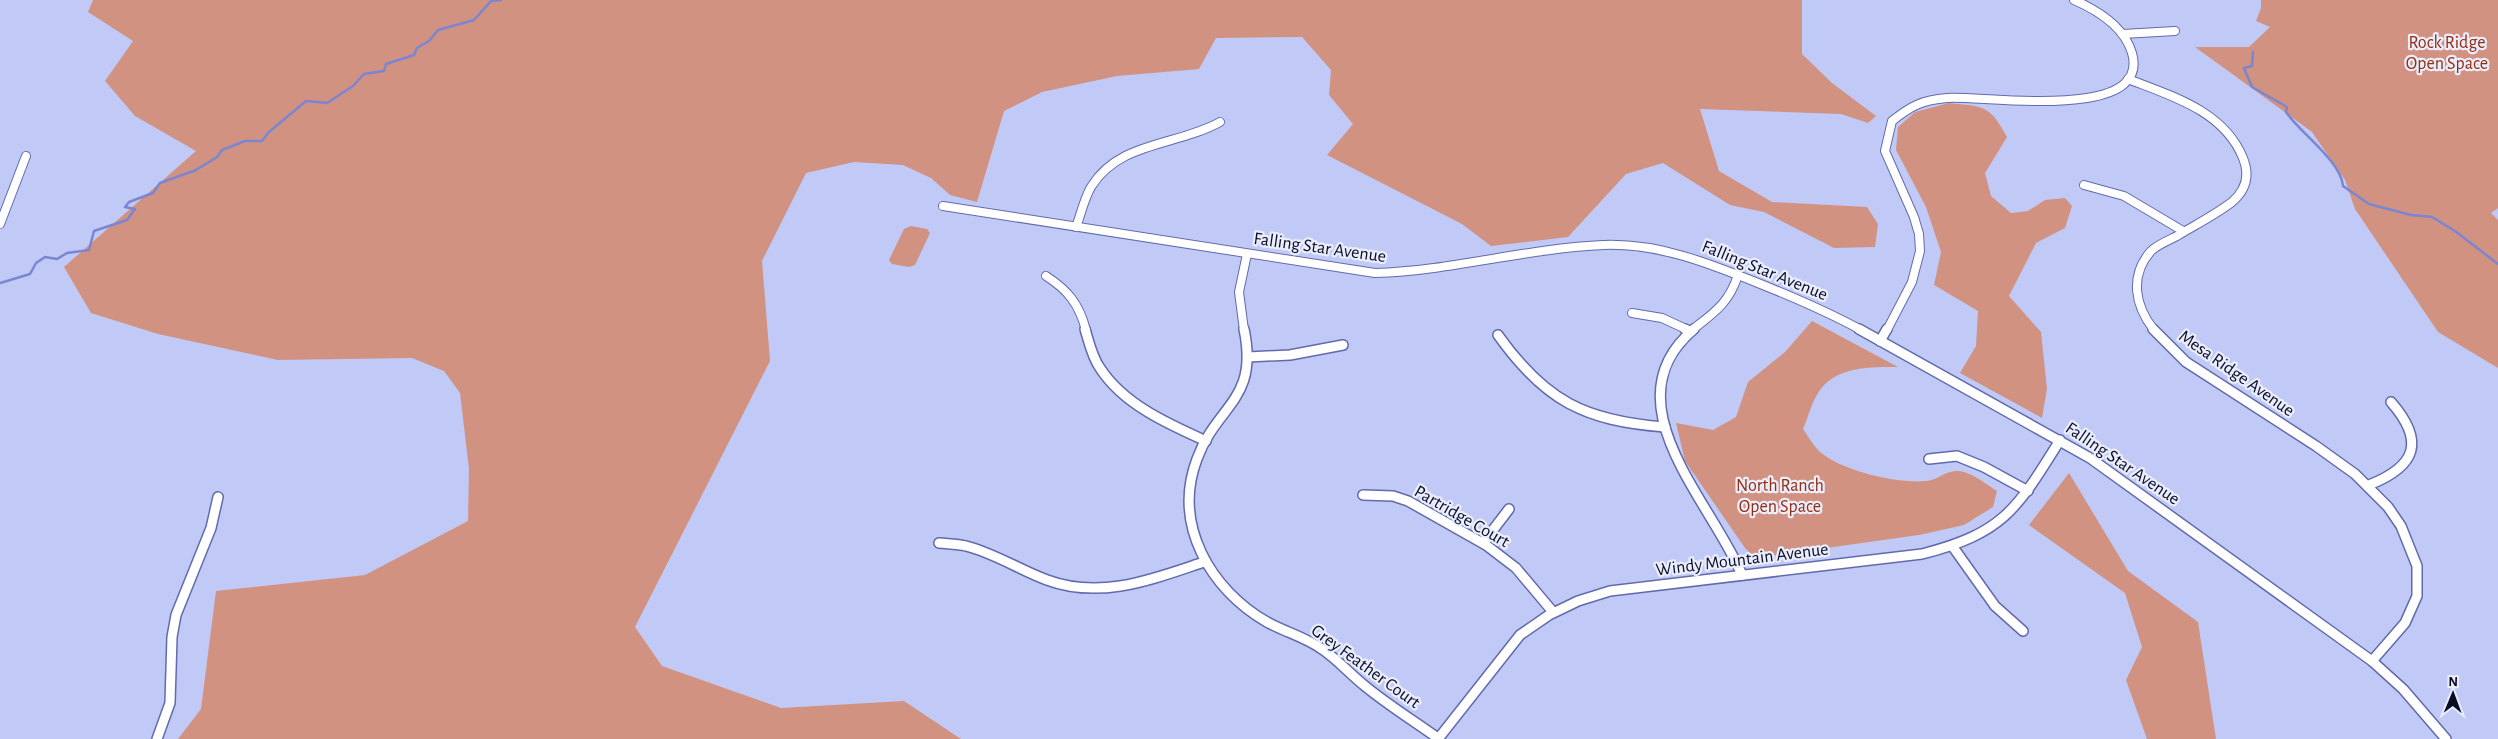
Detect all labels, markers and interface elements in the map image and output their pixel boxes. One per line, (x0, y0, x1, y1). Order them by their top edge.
park label: Rock Ridge Open Space (2406, 34, 2488, 73)
street label: Falling Star Avenue (1253, 230, 1387, 266)
street label: Falling Star Avenue (1699, 238, 1830, 304)
street label: Mesa Ridge Avenue (2175, 327, 2297, 420)
street label: Falling Star Avenue (2062, 419, 2183, 509)
park label: North Ranch Open Space (1736, 477, 1824, 516)
street label: Partridge Court (1411, 482, 1512, 551)
street label: Windy Mountain Avenue (1655, 540, 1829, 580)
street label: Grey Feather Court (1308, 621, 1423, 712)
north arrow (2428, 669, 2478, 719)
text: N (2448, 675, 2458, 689)

